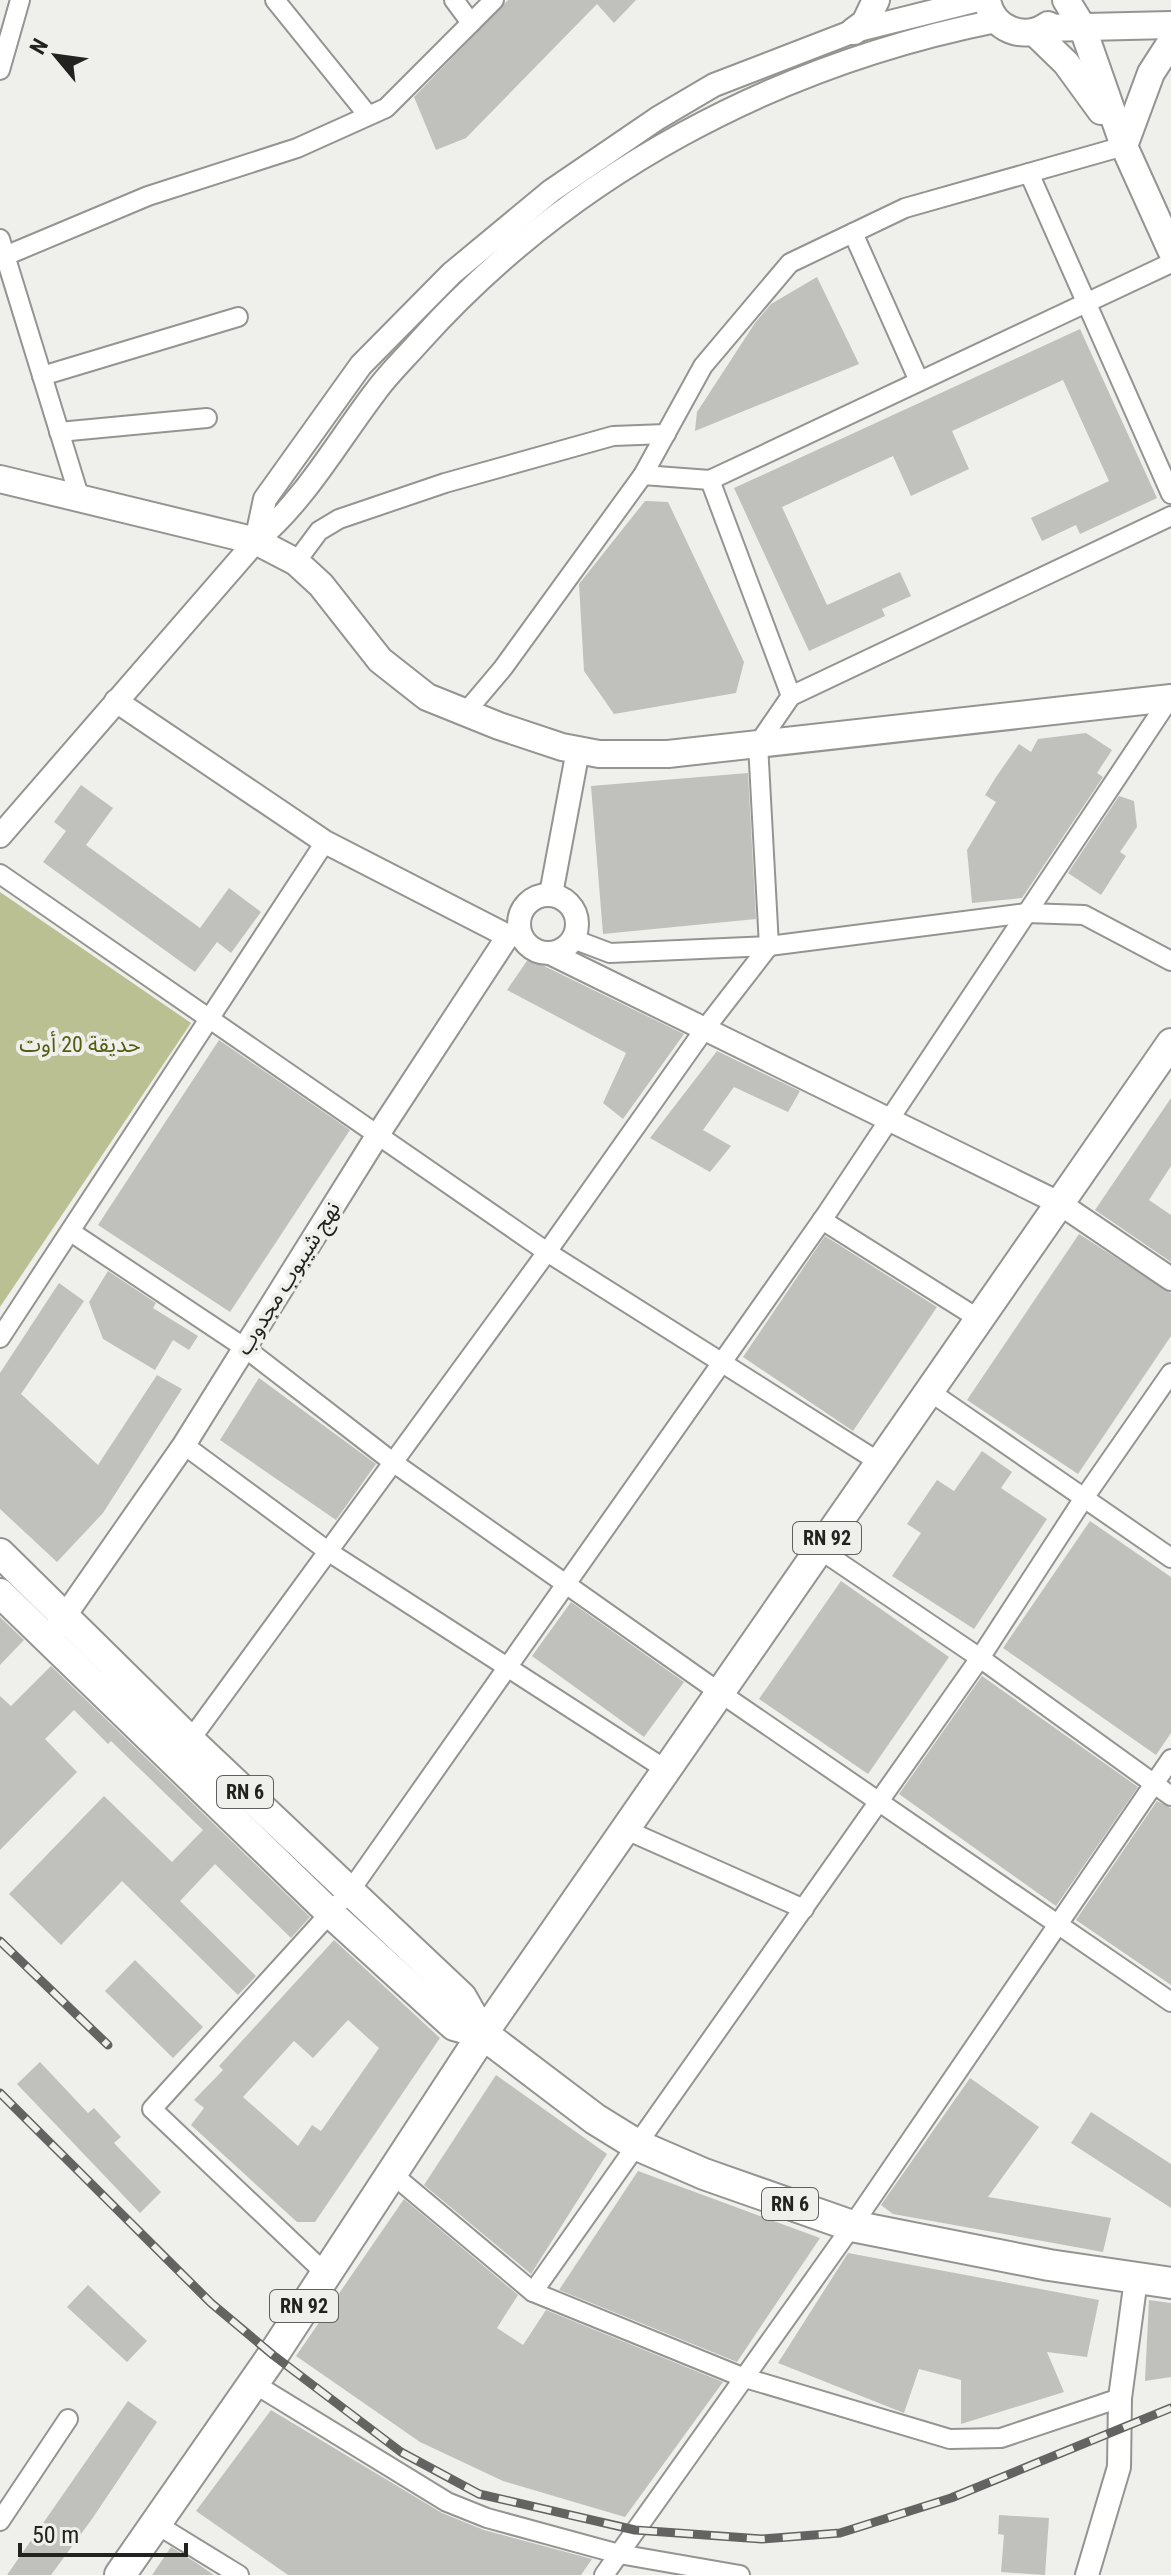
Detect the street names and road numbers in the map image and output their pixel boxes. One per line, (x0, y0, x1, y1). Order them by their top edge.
street label: نهج شيبوب مجدوب (231, 1197, 349, 1361)
road number: RN 92 (793, 1522, 861, 1554)
road number: RN 6 (217, 1776, 273, 1808)
road number: RN 6 (762, 2188, 818, 2220)
road number: RN 92 (270, 2290, 338, 2322)

